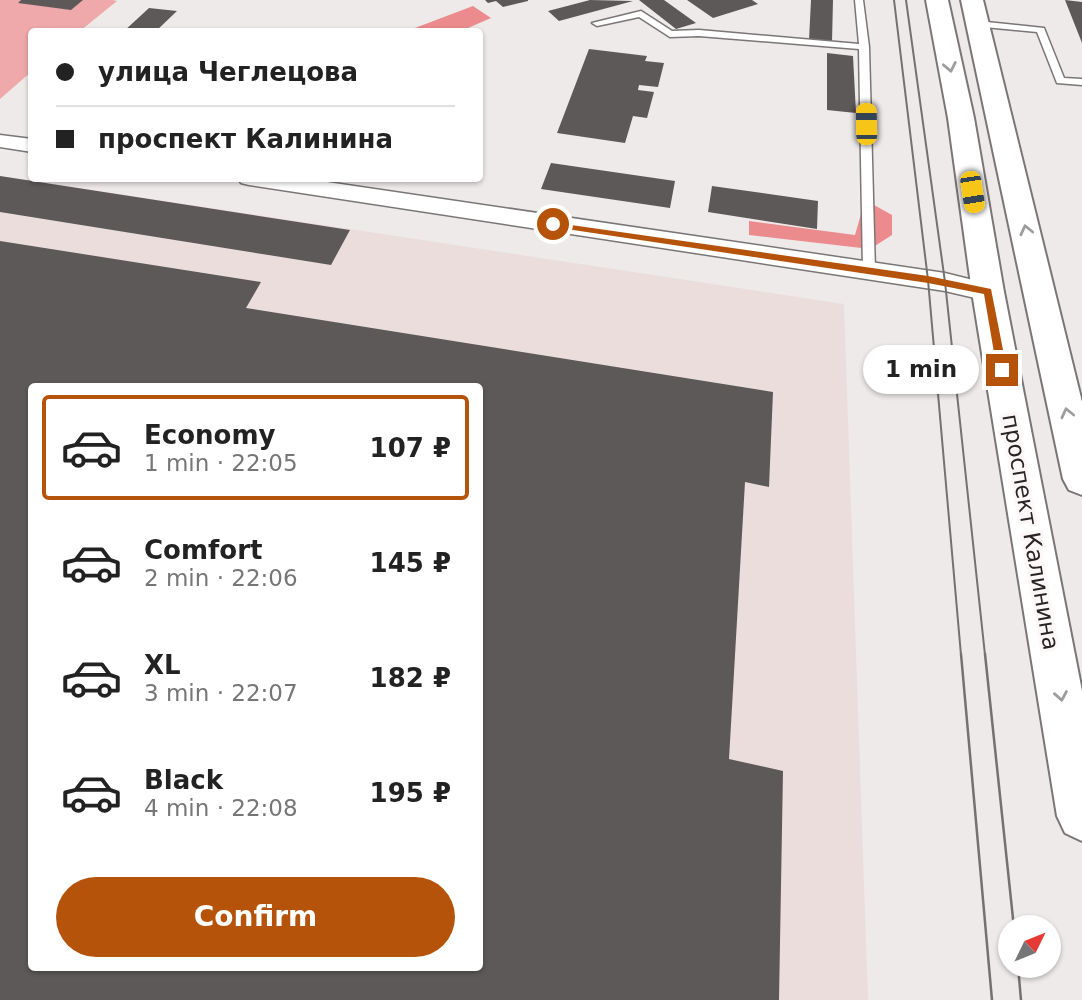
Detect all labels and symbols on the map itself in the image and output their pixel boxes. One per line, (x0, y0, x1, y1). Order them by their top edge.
one-way arrow (942, 61, 957, 73)
car (856, 103, 877, 145)
car (959, 170, 986, 214)
route start (537, 208, 569, 240)
one-way arrow (1020, 224, 1034, 236)
callout: 1 min (862, 346, 978, 394)
route end (986, 354, 1018, 386)
one-way arrow (1061, 407, 1076, 419)
street label: проспект Калинина (997, 412, 1065, 652)
one-way arrow (1052, 690, 1067, 702)
north arrow (998, 915, 1060, 978)

